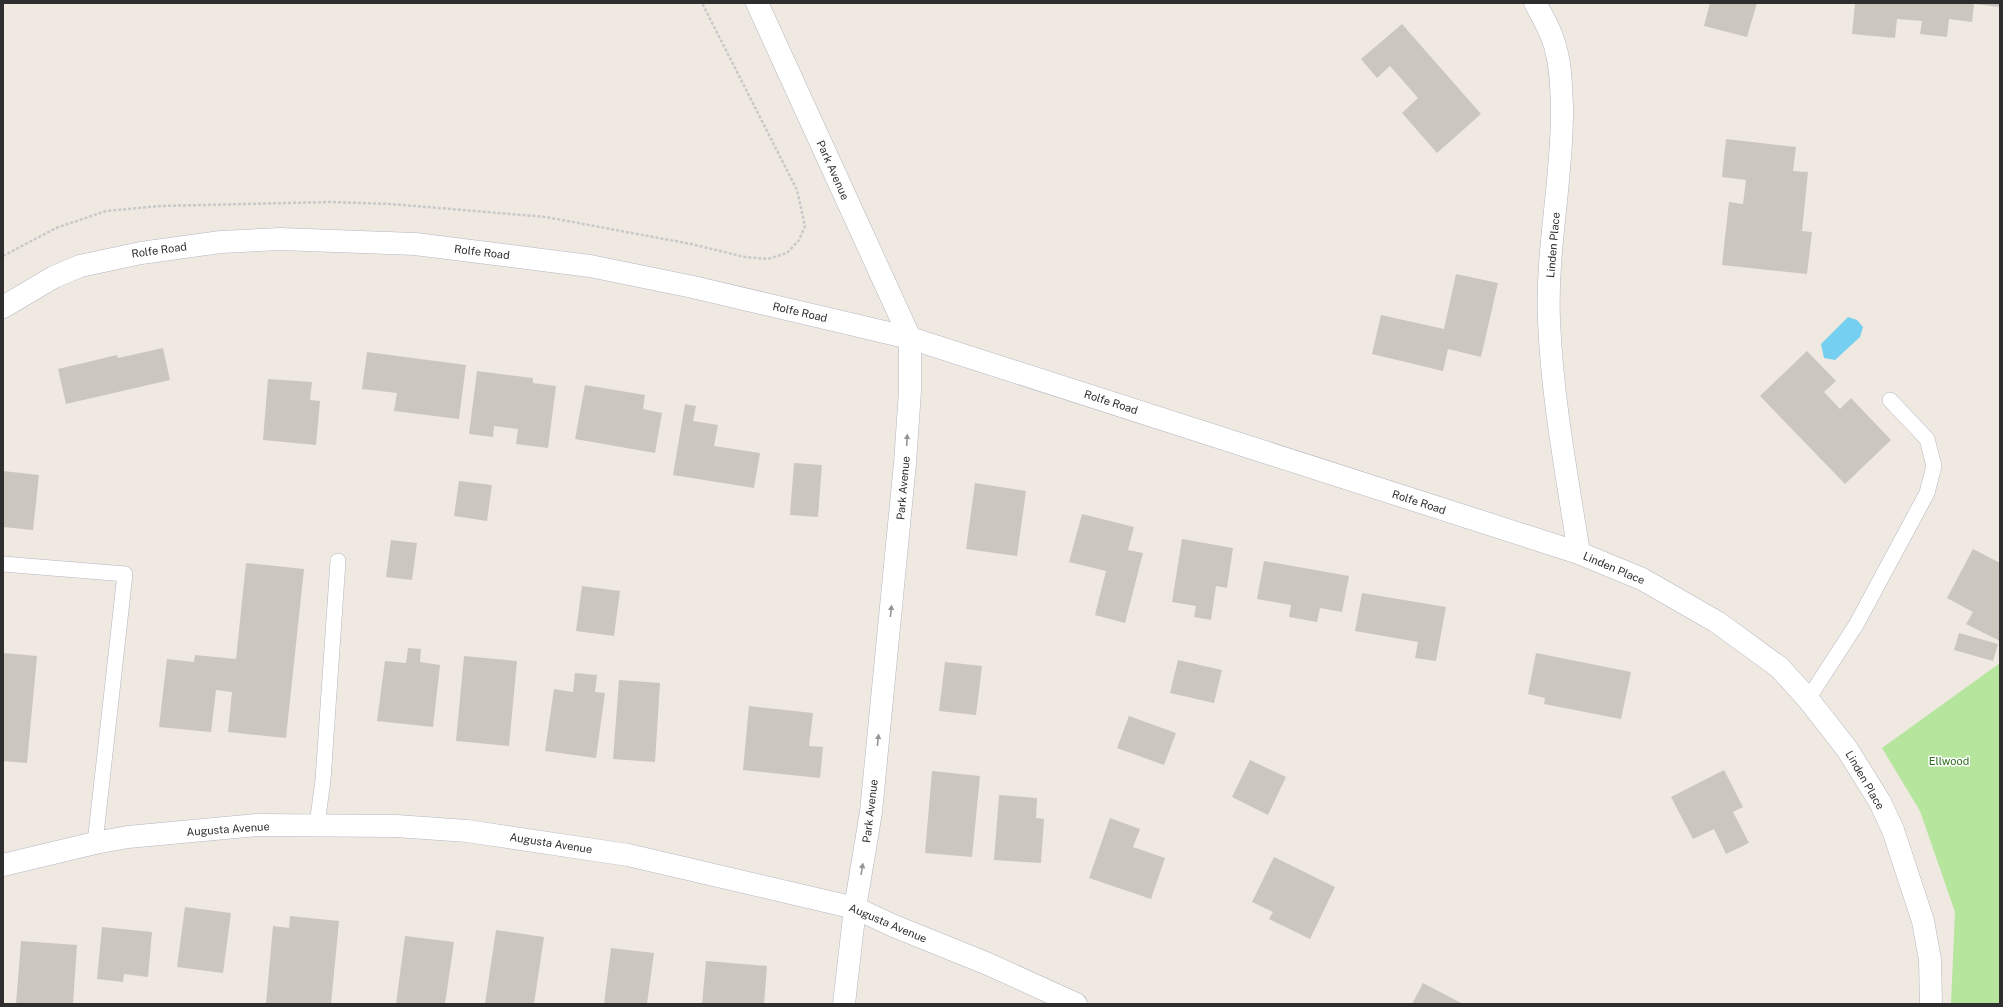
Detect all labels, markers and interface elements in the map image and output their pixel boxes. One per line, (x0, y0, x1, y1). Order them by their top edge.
street label: Park Avenue (815, 138, 851, 202)
street label: Linden Place (1544, 212, 1562, 278)
street label: Rolfe Road (131, 240, 187, 260)
street label: Rolfe Road (454, 243, 510, 261)
street label: Rolfe Road (771, 300, 829, 324)
street label: Rolfe Road (1083, 388, 1139, 416)
one-way arrow (903, 434, 910, 446)
street label: Park Avenue (894, 456, 912, 520)
street label: Rolfe Road (1391, 488, 1447, 516)
street label: Linden Place (1581, 550, 1647, 586)
one-way arrow (888, 605, 894, 617)
one-way arrow (875, 734, 881, 746)
street label: Linden Place (1843, 748, 1887, 812)
park label: Ellwood (1929, 755, 1969, 767)
street label: Park Avenue (860, 779, 880, 843)
street label: Augusta Avenue (186, 820, 270, 838)
street label: Augusta Avenue (509, 831, 593, 855)
one-way arrow (859, 863, 865, 875)
street label: Augusta Avenue (847, 901, 929, 945)

